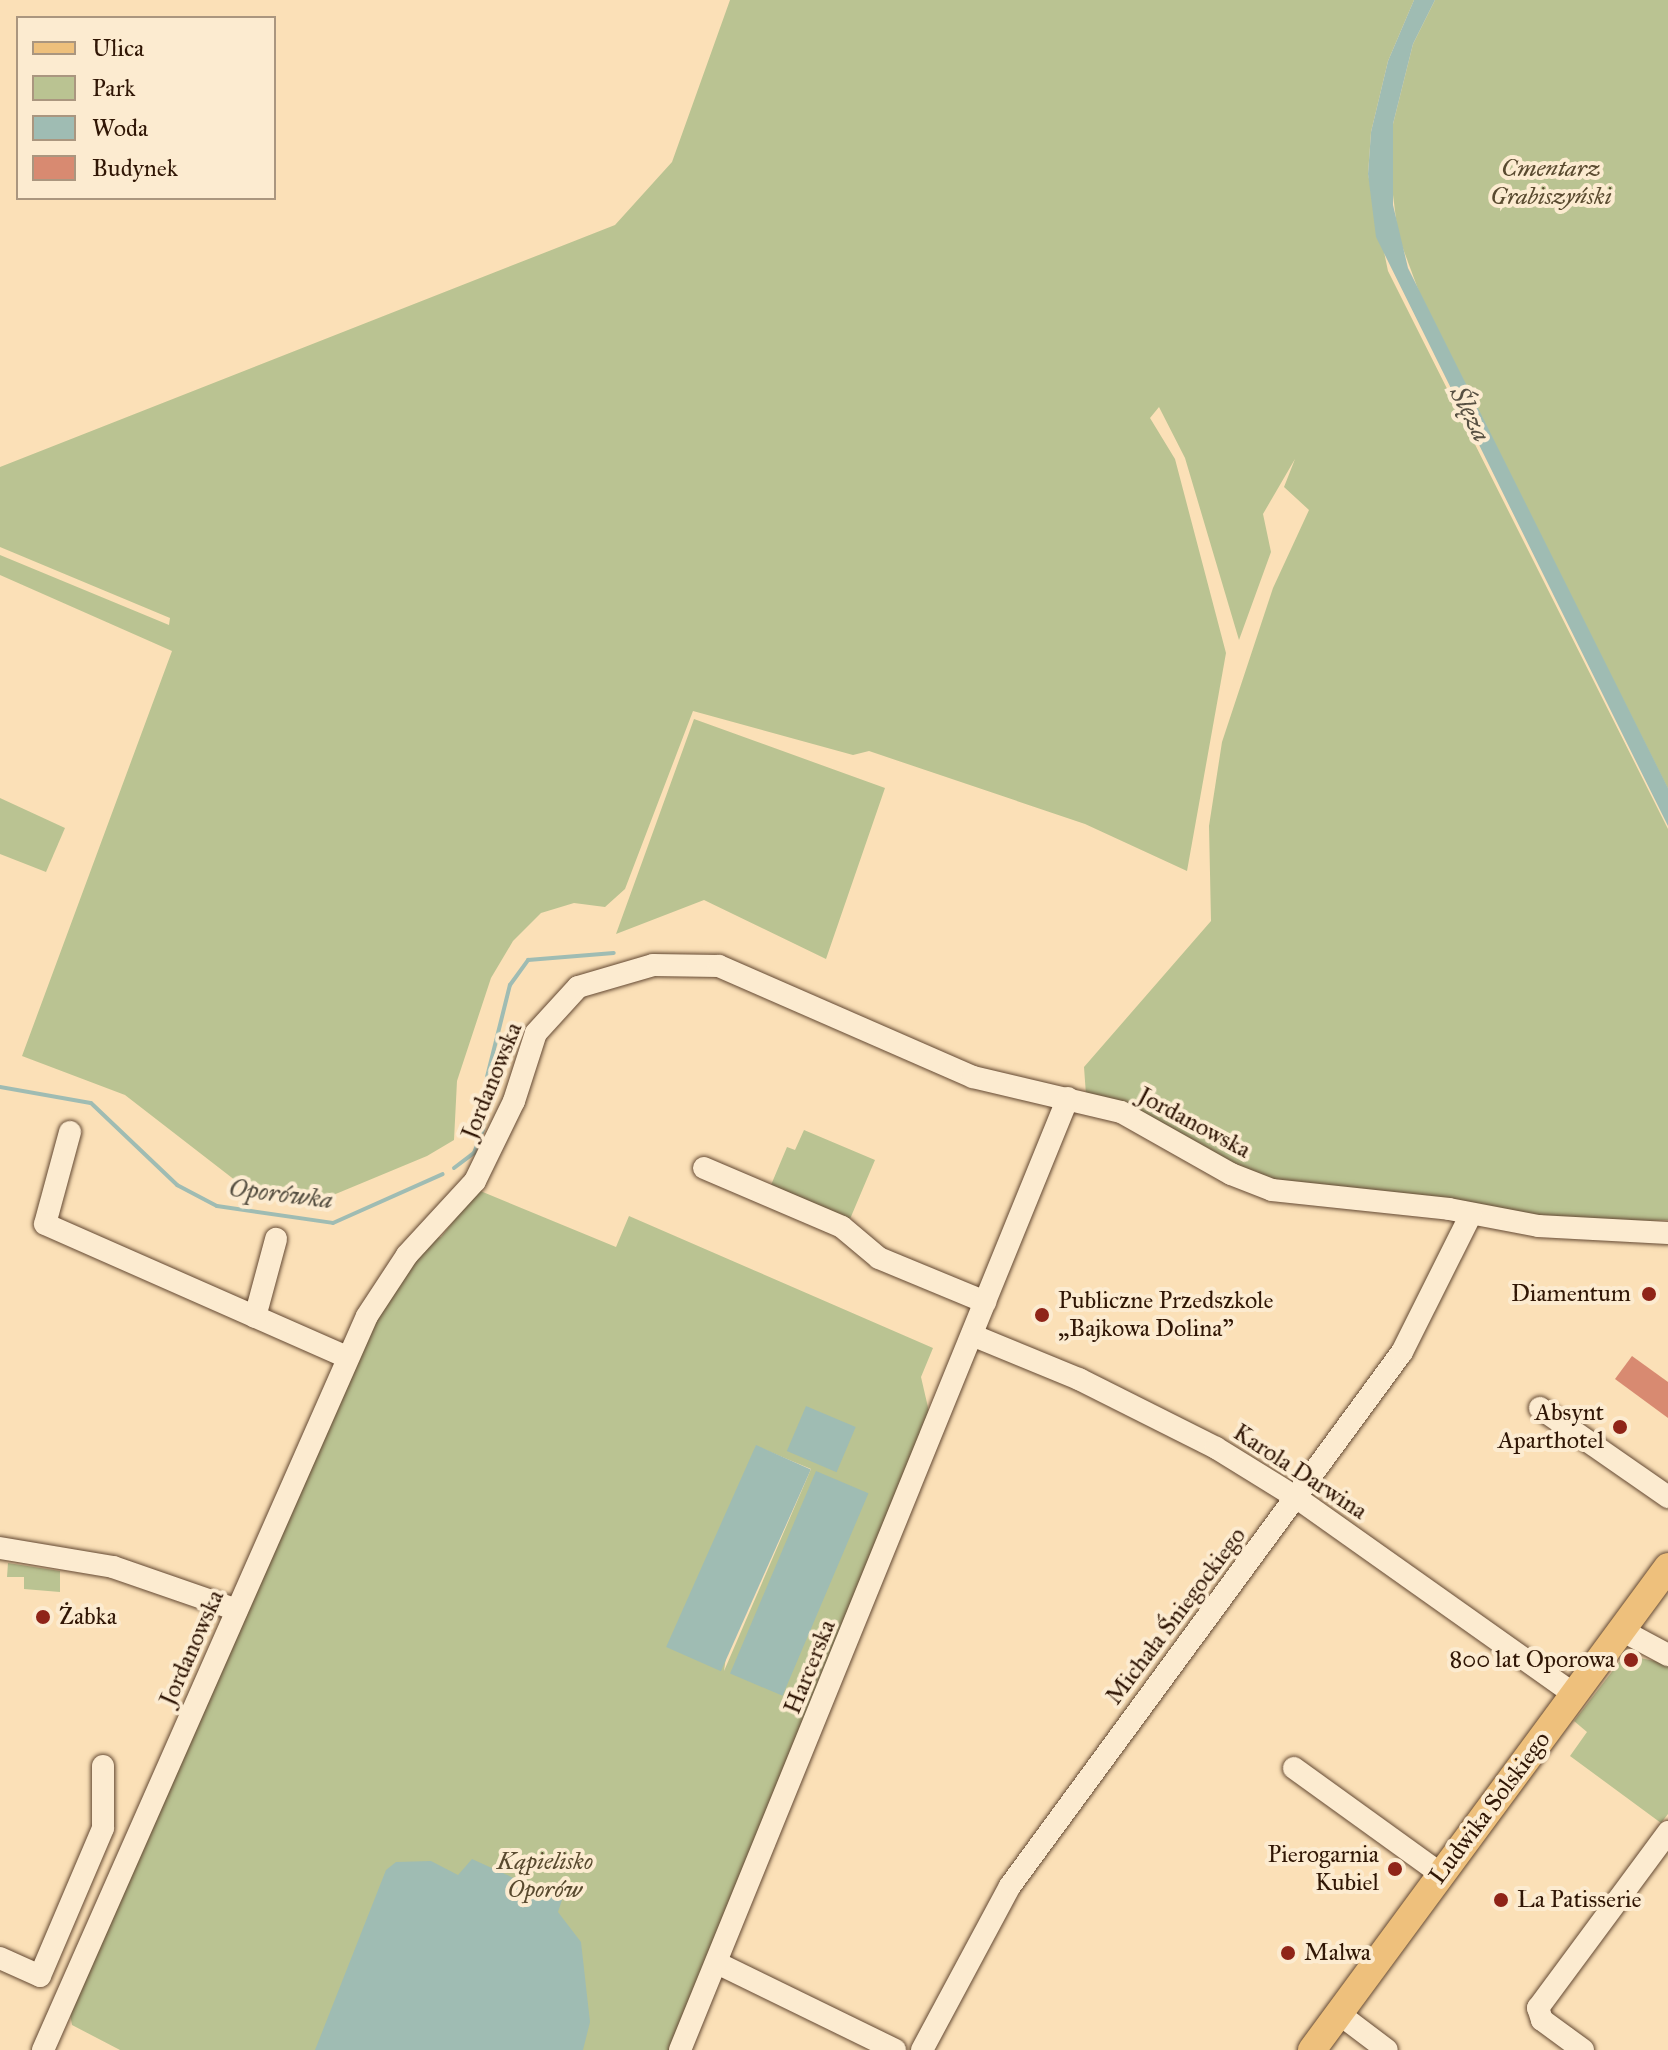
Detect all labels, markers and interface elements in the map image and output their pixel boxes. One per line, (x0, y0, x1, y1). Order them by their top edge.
legend (16, 16, 276, 200)
text: Ulica (92, 33, 144, 63)
text: Park (92, 73, 135, 103)
text: Woda (92, 113, 148, 143)
text: Budynek (92, 153, 178, 183)
park label: Cmentarz Grabiszyński (1490, 155, 1612, 211)
water label: Ślęza (1443, 381, 1497, 447)
street label: Jordanowska (456, 1018, 528, 1144)
street label: Jordanowska (1133, 1081, 1255, 1165)
water label: Oporówka (227, 1172, 335, 1216)
place label: Diamentum (1511, 1280, 1631, 1308)
marker: Diamentum (1638, 1283, 1660, 1305)
place label: Publiczne Przedszkole „Bajkowa Dolina” (1058, 1287, 1273, 1343)
marker: Publiczne Przedszkole „Bajkowa Dolina” (1033, 1306, 1051, 1324)
place label: Absynt Aparthotel (1498, 1399, 1604, 1455)
street label: Karola Darwina (1228, 1418, 1372, 1526)
marker: Absynt Aparthotel (1611, 1418, 1629, 1436)
street label: Michała Śniegockiego (1100, 1522, 1252, 1710)
street label: Jordanowska (154, 1586, 230, 1710)
place label: Żabka (59, 1603, 117, 1631)
marker: Żabka (34, 1608, 52, 1626)
street label: Harcerska (778, 1616, 842, 1718)
place label: 800 lat Oporowa (1449, 1646, 1615, 1674)
marker: 800 lat Oporowa (1622, 1651, 1640, 1669)
street label: Ludwika Solskiego (1423, 1726, 1557, 1890)
place label: Pierogarnia Kubiel (1268, 1841, 1379, 1897)
park label: Kąpielisko Oporów (497, 1848, 593, 1904)
marker: Pierogarnia Kubiel (1386, 1860, 1404, 1878)
place label: La Patisserie (1517, 1886, 1642, 1914)
marker: La Patisserie (1492, 1891, 1510, 1909)
place label: Malwa (1304, 1939, 1371, 1967)
marker: Malwa (1279, 1944, 1297, 1962)

